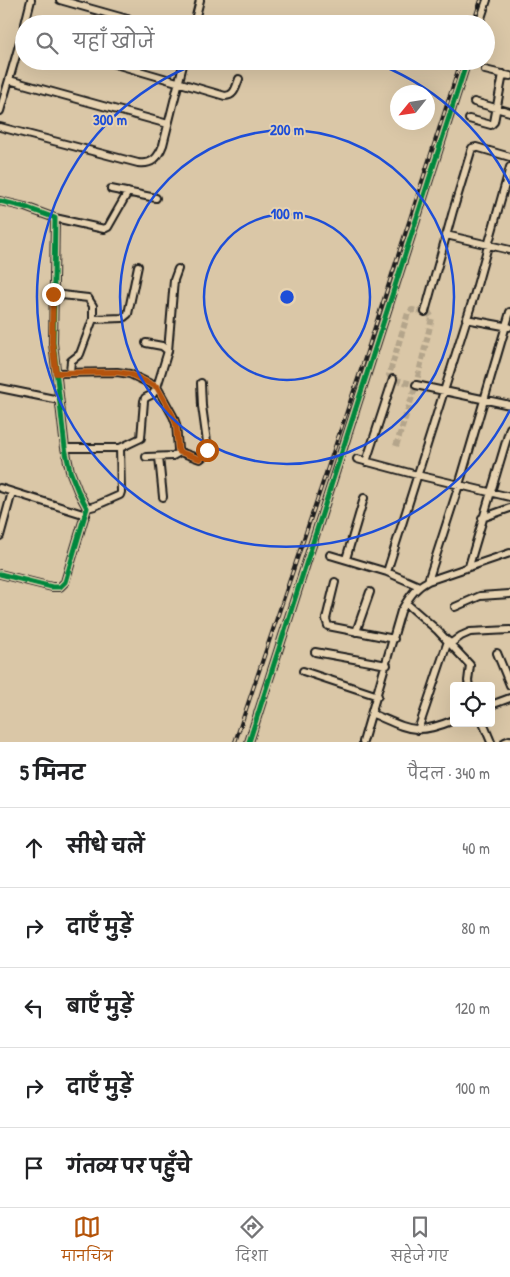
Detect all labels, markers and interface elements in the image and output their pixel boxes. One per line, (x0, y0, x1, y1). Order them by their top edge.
search box (15, 15, 495, 70)
text: यहाँ खोजें (73, 28, 154, 54)
icon: search (33, 29, 61, 57)
north arrow (390, 85, 435, 130)
text: 300 m (93, 109, 127, 130)
text: 200 m (270, 119, 304, 140)
text: 100 m (271, 203, 303, 224)
route end (42, 283, 65, 306)
centre of rings (278, 288, 296, 306)
route start (196, 439, 219, 462)
map controls (450, 682, 495, 727)
button: locate (450, 682, 495, 727)
text: 5 मिनट (20, 758, 85, 787)
text: पैदल · 340 m (408, 762, 490, 784)
text: सीधे चलें (67, 833, 144, 859)
icon: ahead (20, 834, 48, 862)
text: 40 m (462, 837, 490, 859)
text: दाएँ मुड़ें (67, 913, 133, 939)
icon: right (20, 914, 48, 942)
text: 80 m (461, 917, 490, 939)
text: बाएँ मुड़ें (67, 993, 133, 1019)
icon: left (20, 994, 48, 1022)
text: 120 m (455, 997, 490, 1019)
text: दाएँ मुड़ें (67, 1073, 133, 1099)
icon: right (20, 1074, 48, 1102)
text: 100 m (455, 1077, 490, 1099)
text: गंतव्य पर पहुँचे (67, 1153, 191, 1179)
icon: arrive (20, 1154, 48, 1182)
tab: मानचित्र (62, 1213, 113, 1272)
tab: दिशा (236, 1213, 268, 1272)
tab: सहेजे गए (391, 1213, 448, 1272)

